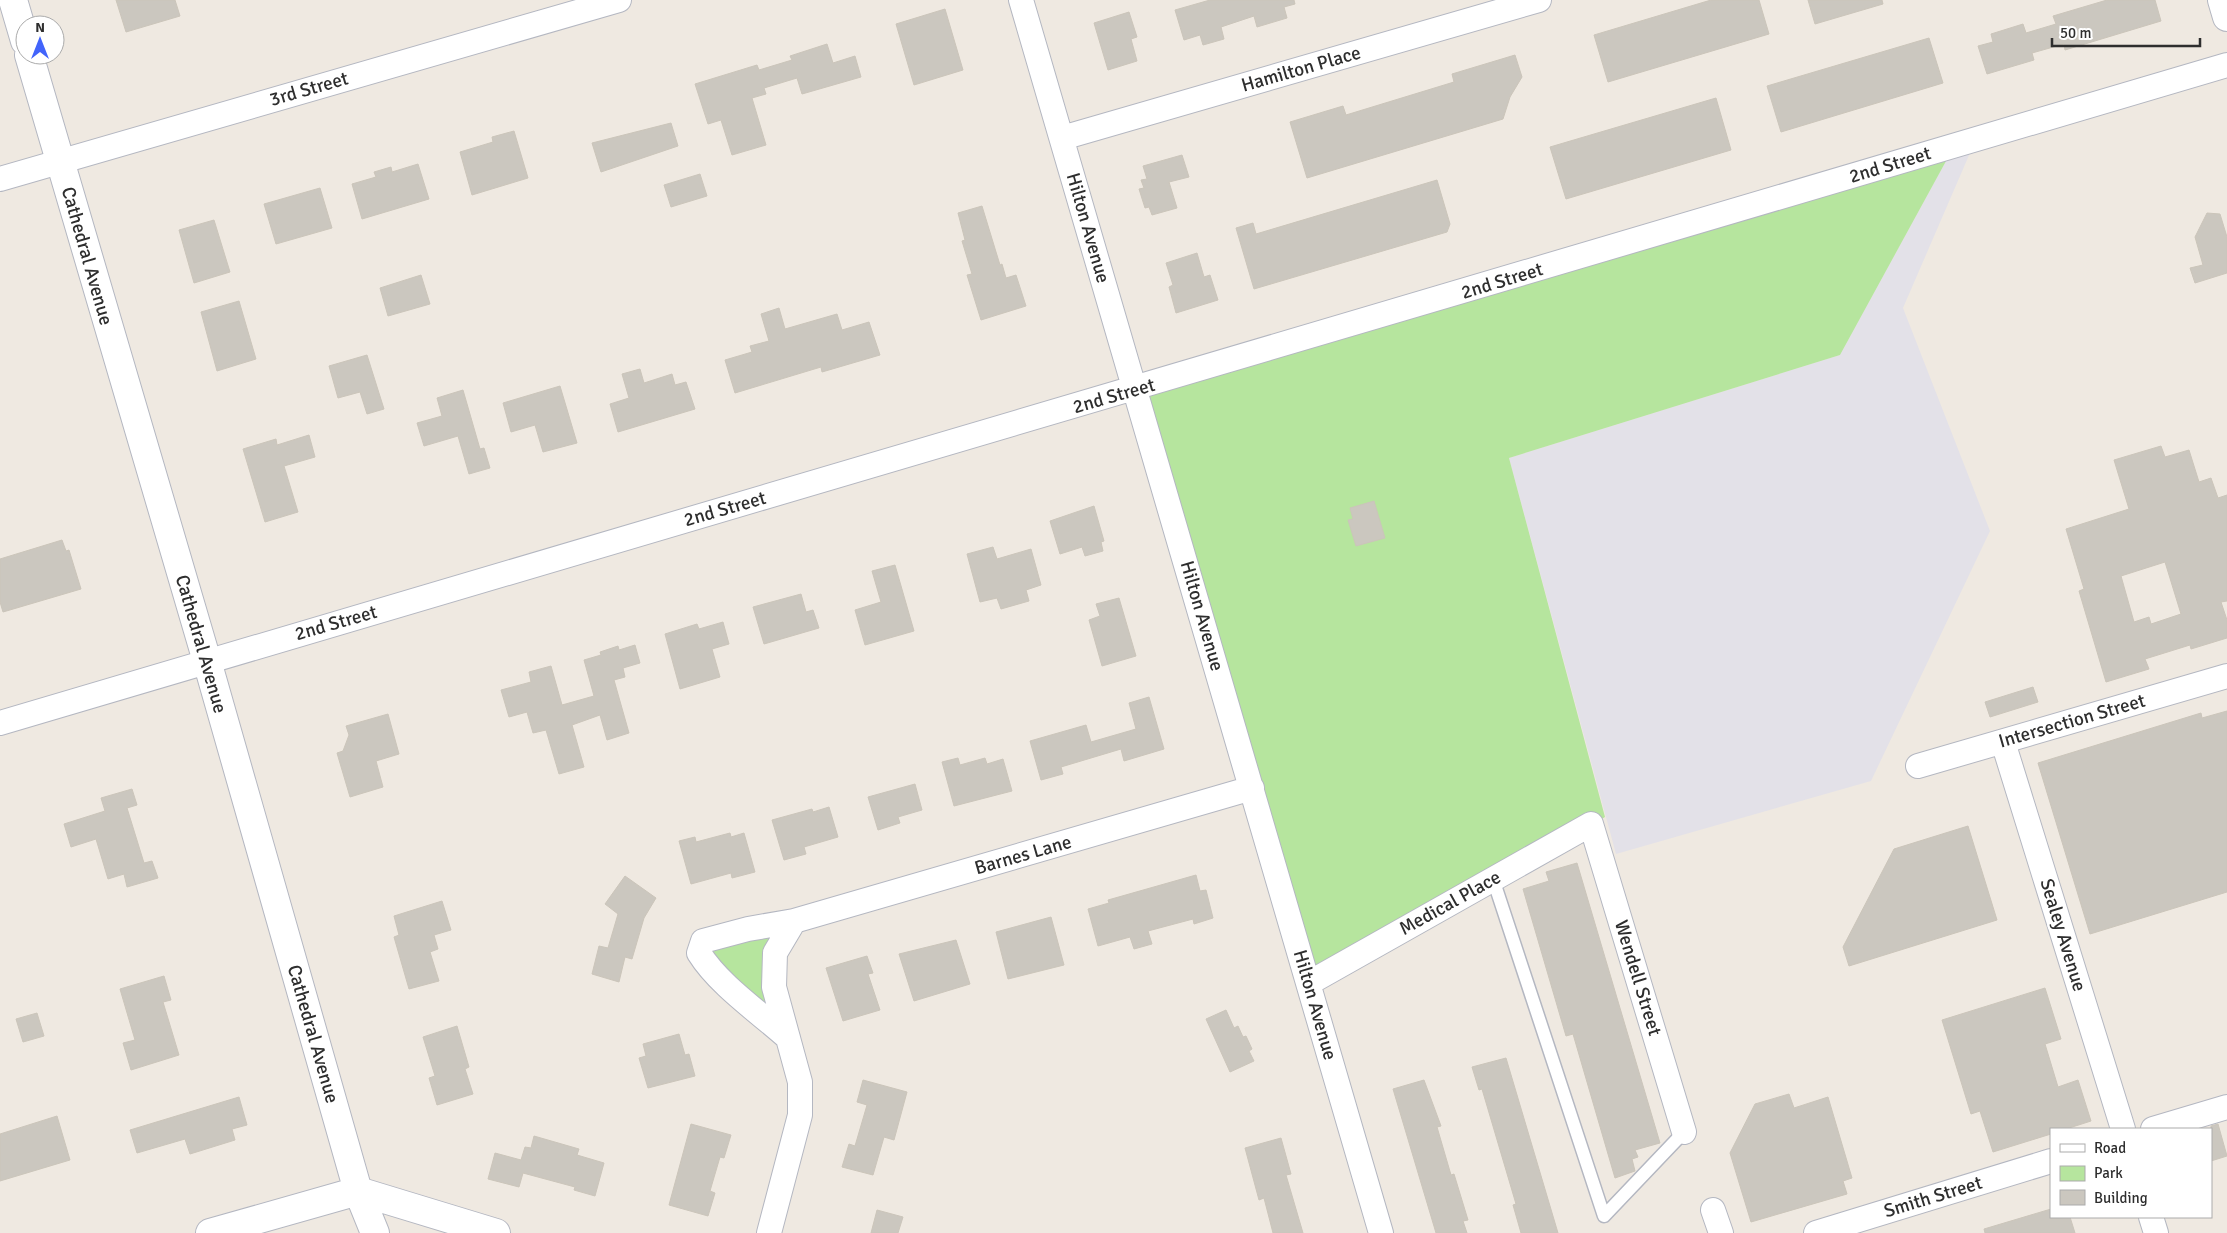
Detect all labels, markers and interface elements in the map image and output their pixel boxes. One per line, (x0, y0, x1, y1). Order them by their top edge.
north arrow (15, 15, 65, 65)
scale bar (2052, 15, 2200, 47)
text: N (35, 19, 45, 36)
text: 50 m (2060, 24, 2091, 42)
street label: Hamilton Place (1238, 40, 1364, 98)
street label: 3rd Street (267, 66, 351, 112)
street label: 2nd Street (1846, 141, 1934, 189)
street label: Hilton Avenue (1061, 170, 1115, 286)
street label: Cathedral Avenue (56, 184, 118, 328)
street label: 2nd Street (1458, 257, 1546, 305)
street label: 2nd Street (1070, 373, 1158, 419)
street label: 2nd Street (681, 486, 769, 532)
street label: Hilton Avenue (1175, 558, 1229, 674)
street label: Cathedral Avenue (170, 572, 232, 716)
street label: 2nd Street (292, 600, 380, 646)
street label: Intersection Street (1996, 688, 2148, 753)
street label: Barnes Lane (972, 830, 1074, 880)
street label: Medical Place (1395, 865, 1505, 941)
street label: Sealey Avenue (2034, 876, 2092, 994)
street label: Wendell Street (1609, 917, 1667, 1039)
street label: Hilton Avenue (1288, 947, 1342, 1063)
street label: Cathedral Avenue (282, 962, 344, 1106)
legend (2050, 1128, 2212, 1218)
text: Road (2094, 1139, 2126, 1157)
text: Park (2094, 1164, 2123, 1182)
street label: Smith Street (1881, 1171, 1985, 1223)
text: Building (2094, 1189, 2148, 1207)

